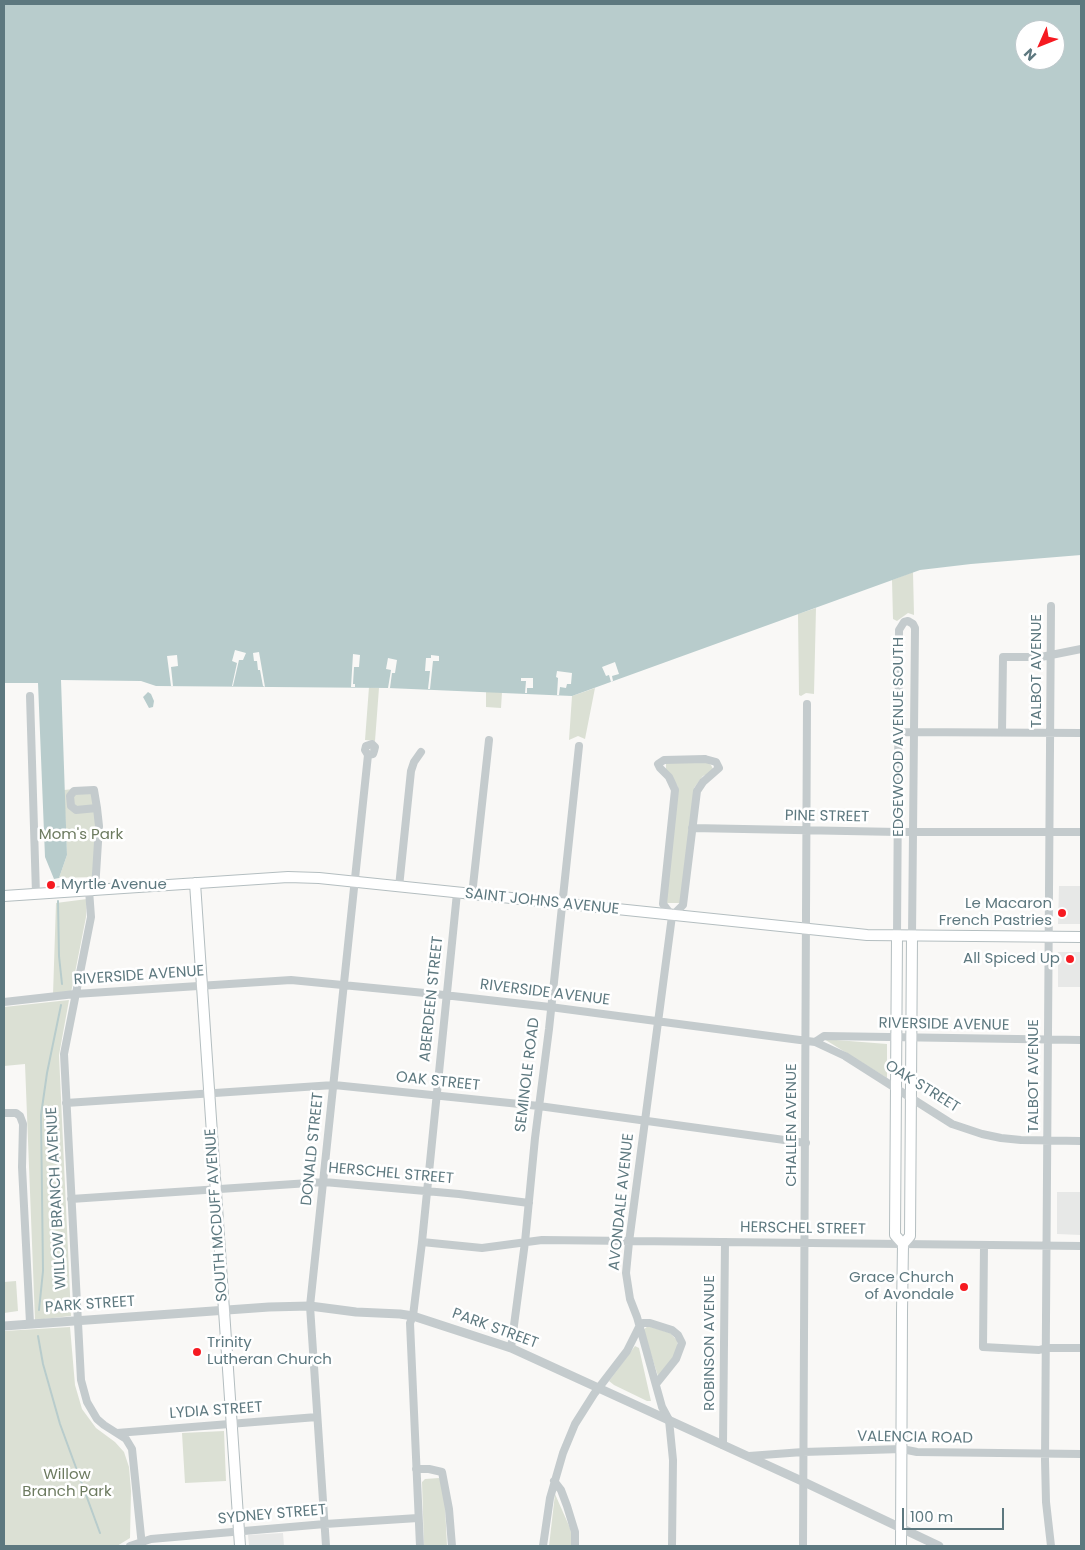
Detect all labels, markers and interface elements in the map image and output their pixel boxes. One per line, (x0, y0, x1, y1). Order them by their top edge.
north arrow (1015, 20, 1065, 70)
text: N (1019, 44, 1041, 65)
street label: TALBOT AVENUE (1028, 614, 1046, 728)
street label: EDGEWOOD AVENUE SOUTH (890, 637, 908, 837)
street label: PINE STREET (785, 807, 869, 827)
park label: Mom's Park (39, 826, 123, 844)
place label: Myrtle Avenue (61, 876, 167, 894)
marker: Myrtle Avenue (45, 879, 57, 891)
street label: SAINT JOHNS AVENUE (464, 885, 620, 919)
place label: Le Macaron French Pastries (939, 895, 1052, 930)
marker: Le Macaron French Pastries (1056, 907, 1068, 919)
street label: ABERDEEN STREET (416, 935, 448, 1063)
place label: All Spiced Up (963, 950, 1060, 968)
marker: All Spiced Up (1064, 953, 1076, 965)
street label: RIVERSIDE AVENUE (73, 962, 205, 990)
street label: RIVERSIDE AVENUE (479, 976, 611, 1010)
street label: RIVERSIDE AVENUE (878, 1015, 1010, 1035)
street label: SEMINOLE ROAD (512, 1017, 544, 1133)
street label: TALBOT AVENUE (1025, 1019, 1043, 1133)
street label: OAK STREET (881, 1057, 963, 1117)
street label: CHALLEN AVENUE (783, 1063, 801, 1187)
street label: OAK STREET (395, 1069, 481, 1095)
street label: DONALD STREET (298, 1092, 328, 1206)
street label: WILLOW BRANCH AVENUE (43, 1106, 71, 1290)
street label: SOUTH MCDUFF AVENUE (202, 1128, 232, 1302)
street label: AVONDALE AVENUE (606, 1133, 638, 1271)
street label: HERSCHEL STREET (328, 1160, 454, 1188)
street label: HERSCHEL STREET (740, 1219, 866, 1239)
place label: Grace Church of Avondale (849, 1269, 954, 1304)
street label: ROBINSON AVENUE (701, 1275, 719, 1411)
marker: Grace Church of Avondale (958, 1281, 970, 1293)
street label: PARK STREET (44, 1293, 136, 1317)
street label: PARK STREET (449, 1305, 541, 1353)
place label: Trinity Lutheran Church (207, 1334, 332, 1369)
marker: Trinity Lutheran Church (191, 1346, 203, 1358)
street label: LYDIA STREET (169, 1399, 263, 1423)
street label: VALENCIA ROAD (857, 1428, 973, 1448)
park label: Willow Branch Park (22, 1466, 112, 1501)
scale bar (905, 1498, 1008, 1530)
street label: SYDNEY STREET (217, 1501, 327, 1529)
text: 100 m (910, 1506, 953, 1527)

